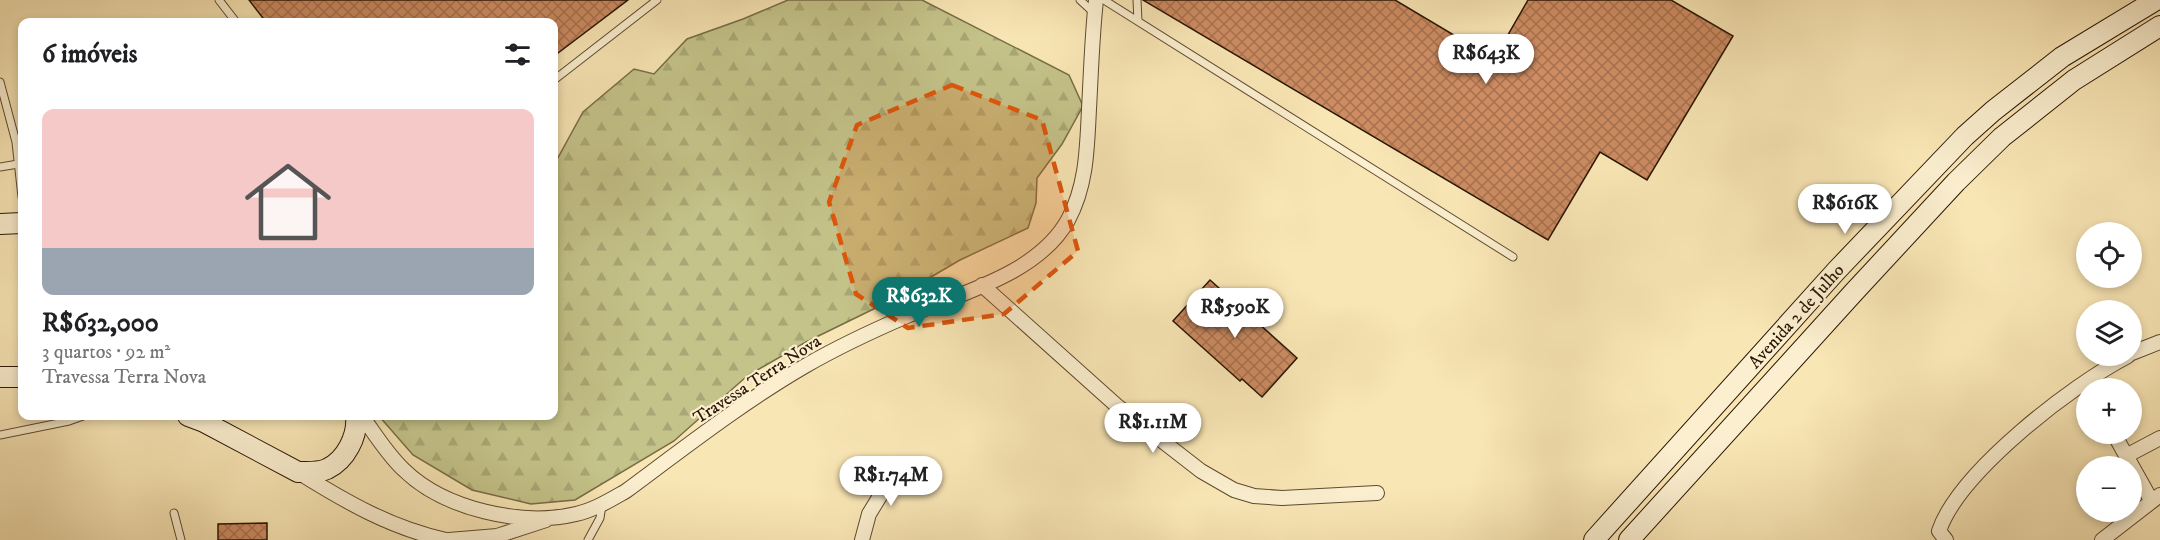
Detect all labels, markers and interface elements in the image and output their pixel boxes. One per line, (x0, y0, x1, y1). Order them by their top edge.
pin: R$643K (1437, 34, 1535, 85)
text: 6 imóveis (42, 38, 137, 71)
icon: filters (501, 38, 534, 71)
text: R$643K (1452, 41, 1520, 66)
icon: home (234, 148, 342, 256)
pin: R$616K (1796, 184, 1894, 235)
text: R$616K (1812, 191, 1878, 216)
map controls (2076, 222, 2142, 522)
button: locate (2076, 222, 2142, 288)
street label: Avenida 2 de Julho (1744, 260, 1850, 373)
pin: R$632K (870, 277, 968, 328)
text: R$632K (886, 284, 952, 309)
pin: R$590K (1186, 288, 1284, 339)
text: R$590K (1201, 295, 1269, 320)
button: layers (2076, 300, 2142, 366)
text: R$632,000 (42, 307, 159, 340)
street label: Travessa Terra Nova (690, 330, 826, 429)
text: 3 quartos · 92 m² (42, 340, 170, 365)
text: Travessa Terra Nova (42, 365, 206, 390)
button: + (2076, 378, 2142, 444)
pin: R$1.11M (1098, 403, 1208, 454)
text: R$1.11M (1118, 410, 1188, 435)
pin: R$1.74M (836, 456, 946, 507)
button: − (2076, 456, 2142, 522)
text: R$1.74M (853, 463, 929, 488)

